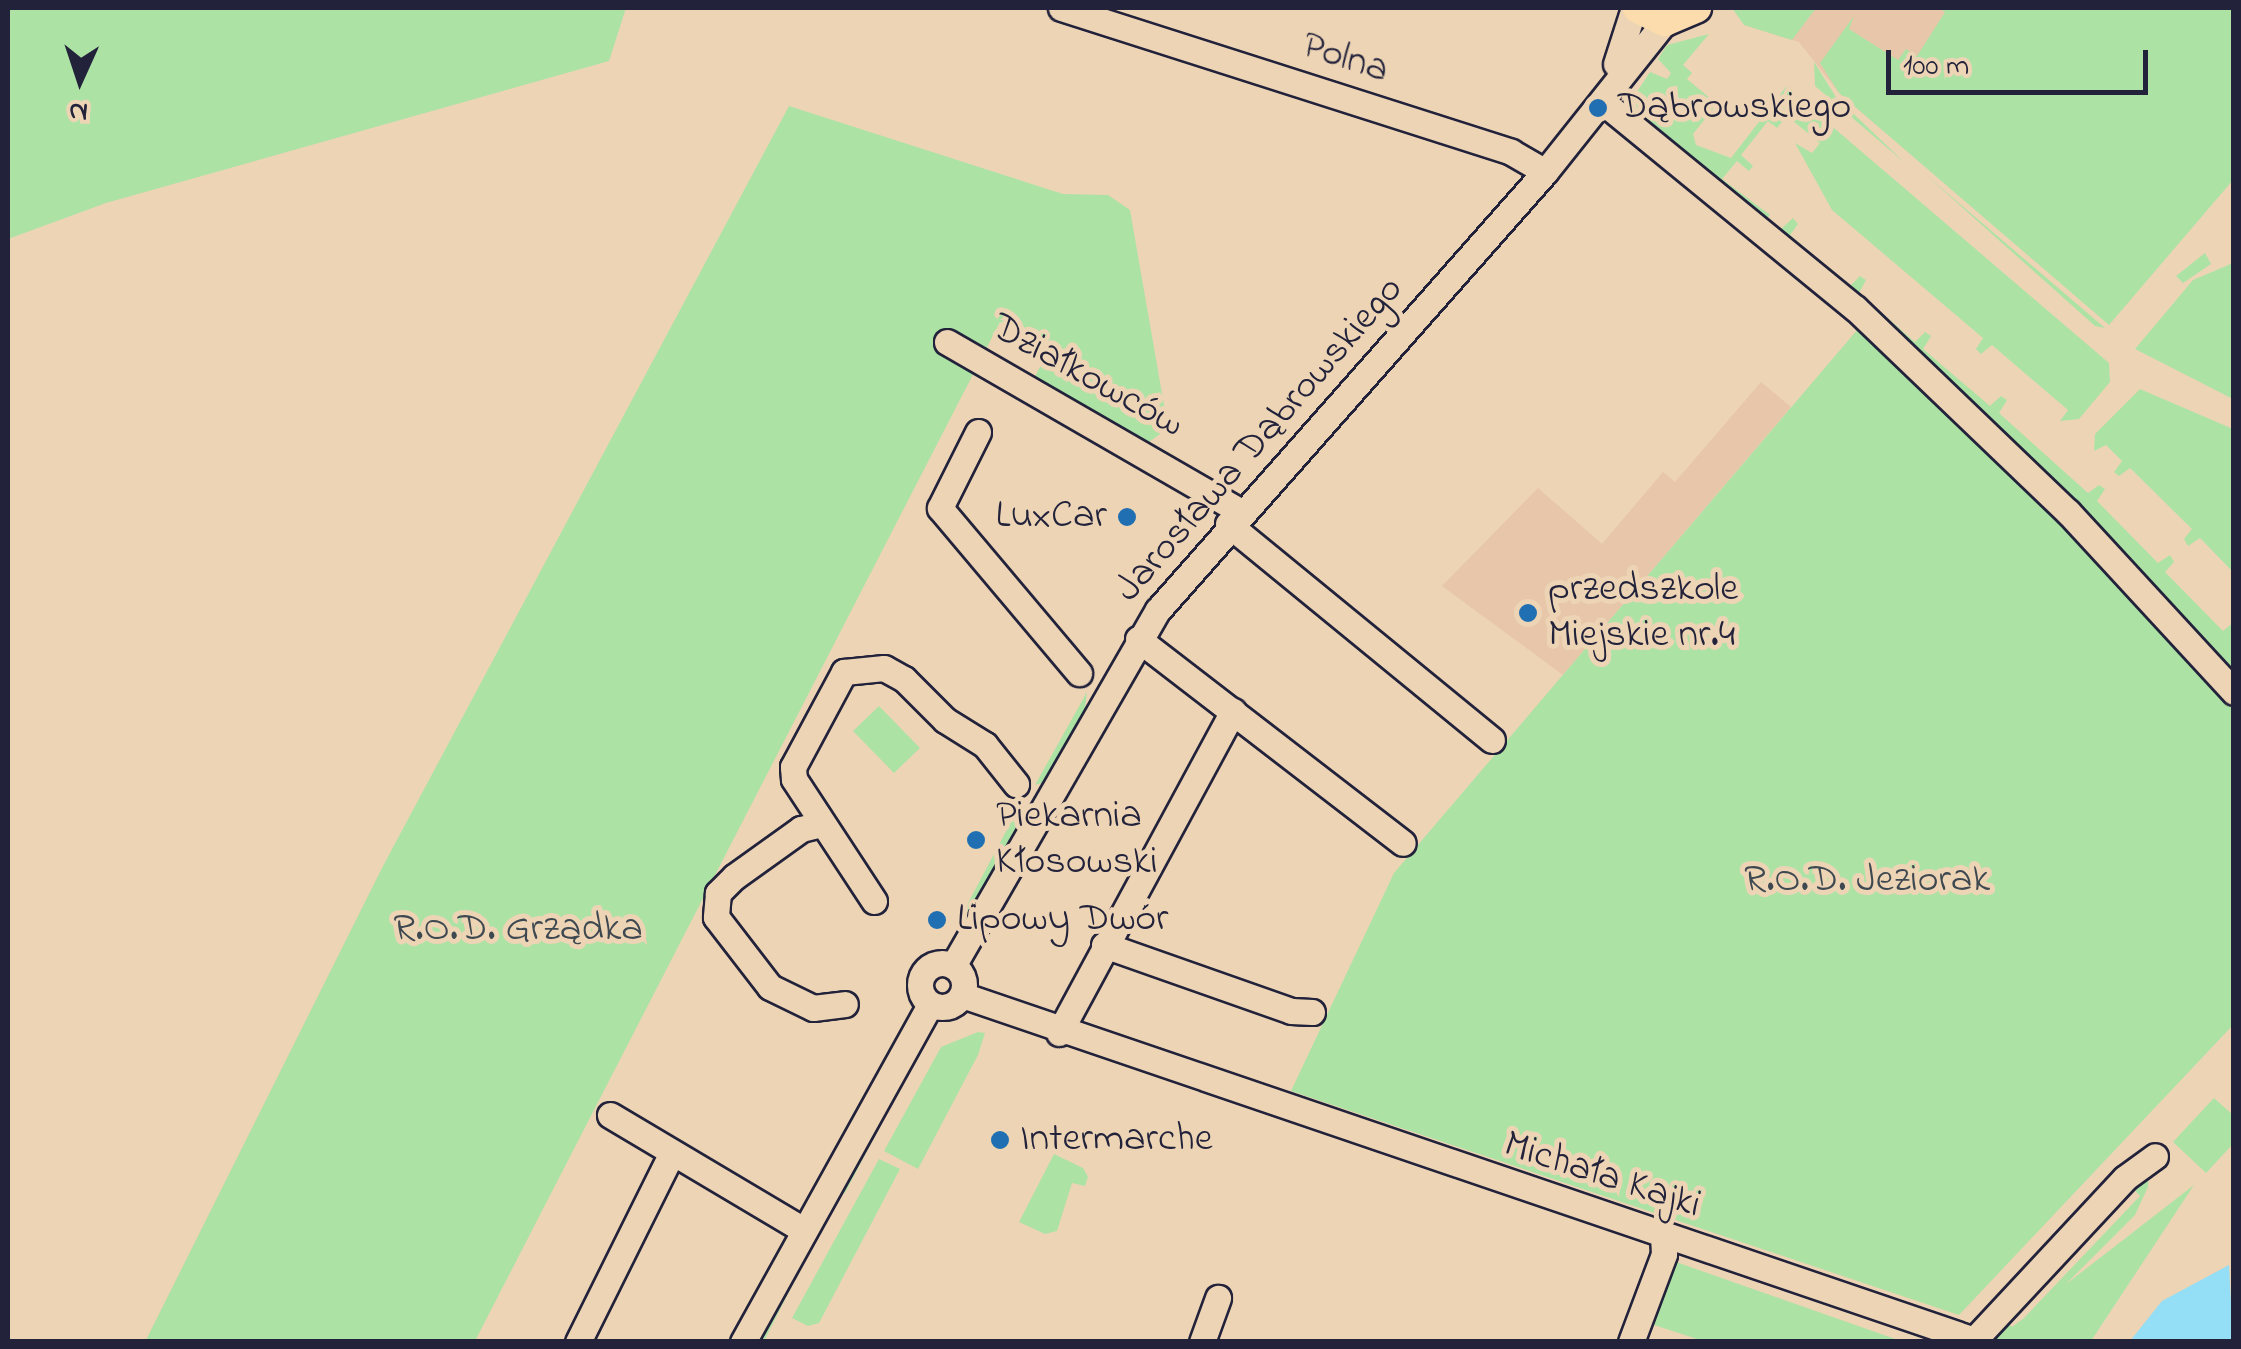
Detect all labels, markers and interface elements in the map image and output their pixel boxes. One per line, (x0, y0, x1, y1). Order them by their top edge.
street label: Polna (1296, 23, 1394, 95)
north arrow (30, 30, 130, 130)
scale bar (1891, 30, 2154, 92)
text: 100 m (1903, 45, 1969, 89)
place label: Dąbrowskiego (1618, 84, 1851, 132)
text: N (68, 89, 89, 131)
marker: Dąbrowskiego (1587, 97, 1609, 119)
street label: Jarosława Dąbrowskiego (1105, 267, 1415, 613)
street label: Działkowców (982, 304, 1192, 450)
place label: LuxCar (996, 493, 1107, 541)
marker: LuxCar (1116, 506, 1138, 528)
place label: przedszkole Miejskie nr.4 (1548, 566, 1738, 660)
marker: przedszkole Miejskie nr.4 (1517, 602, 1539, 624)
place label: Piekarnia Kłosowski (996, 793, 1158, 887)
marker: Piekarnia Kłosowski (965, 829, 987, 851)
park label: R.O.D. Jeziorak (1744, 857, 1990, 905)
place label: Lipowy Dwór (957, 896, 1168, 944)
park label: R.O.D. Grządka (393, 906, 643, 954)
marker: Lipowy Dwór (926, 909, 948, 931)
place label: Intermarche (1020, 1116, 1213, 1164)
street label: Michała Kajki (1497, 1122, 1707, 1230)
marker: Intermarche (989, 1129, 1011, 1151)

